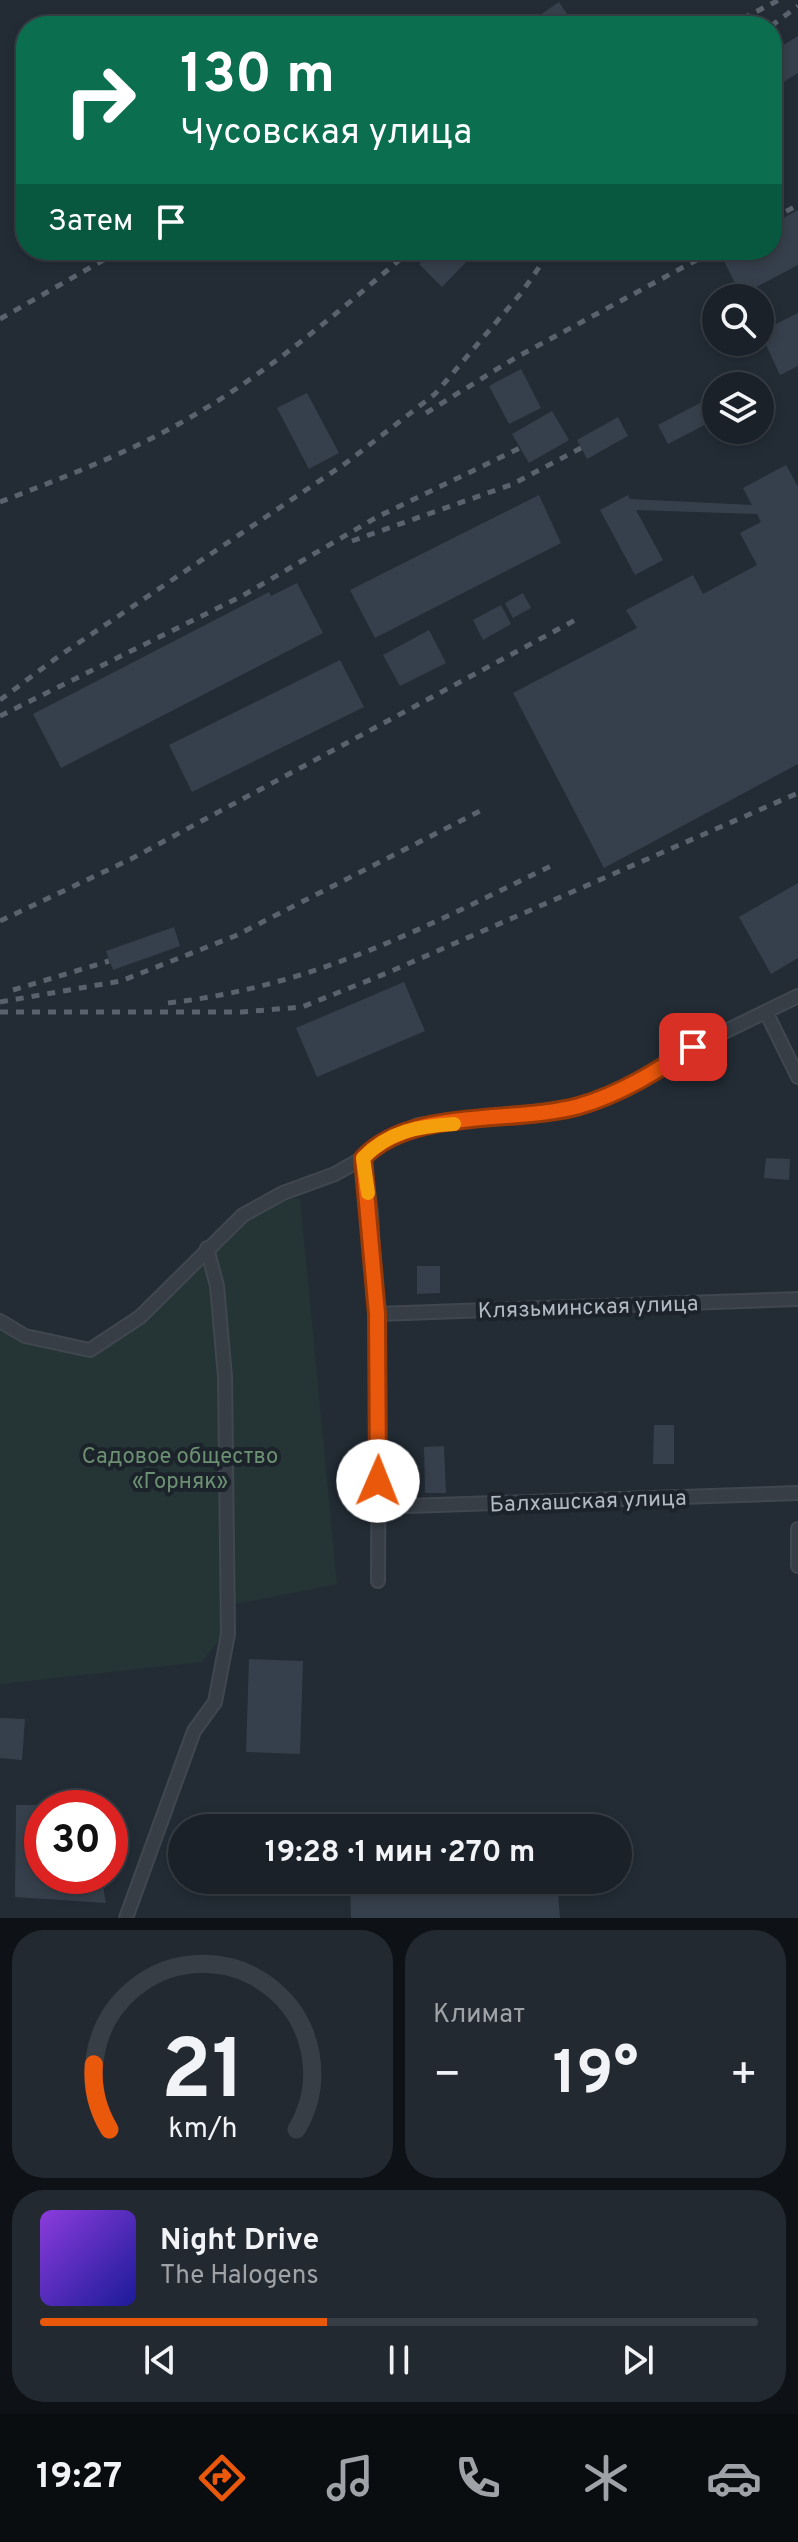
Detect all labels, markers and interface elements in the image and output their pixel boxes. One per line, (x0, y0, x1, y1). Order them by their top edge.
text: 130 m (180, 42, 335, 112)
icon: right (48, 48, 152, 152)
text: Чусовская улица (180, 111, 472, 157)
icon: arrive (149, 200, 193, 244)
text: Затем (48, 204, 133, 241)
map controls (702, 284, 774, 444)
button: search (702, 284, 774, 356)
button: layers (702, 372, 774, 444)
pin (659, 1013, 727, 1081)
icon: arrive (671, 1025, 715, 1069)
street label: Клязьминская улица (477, 1291, 699, 1326)
position arrow (336, 1439, 420, 1523)
park label: Садовое общество «Горняк» (82, 1444, 278, 1496)
street label: Балхашская улица (489, 1486, 687, 1519)
speed limit sign: 30 (24, 1790, 128, 1894)
text: 19:28 · 1 мин · 270 m (265, 1835, 535, 1872)
text: Климат (433, 1999, 525, 2032)
text: 21 (160, 2023, 245, 2128)
text: 19° (553, 2039, 638, 2115)
text: − (433, 2049, 461, 2105)
text: + (730, 2049, 758, 2105)
text: km/h (168, 2112, 237, 2148)
text: Night Drive (160, 2223, 319, 2260)
text: The Halogens (160, 2260, 319, 2293)
icon: previous (138, 2338, 182, 2382)
icon: pause (377, 2338, 421, 2382)
icon: next (616, 2338, 660, 2382)
icon: directions (194, 2450, 250, 2506)
icon: music (322, 2450, 378, 2506)
icon: phone (450, 2450, 506, 2506)
icon: climate (578, 2450, 634, 2506)
icon: car (706, 2450, 762, 2506)
text: 19:27 (36, 2455, 122, 2501)

